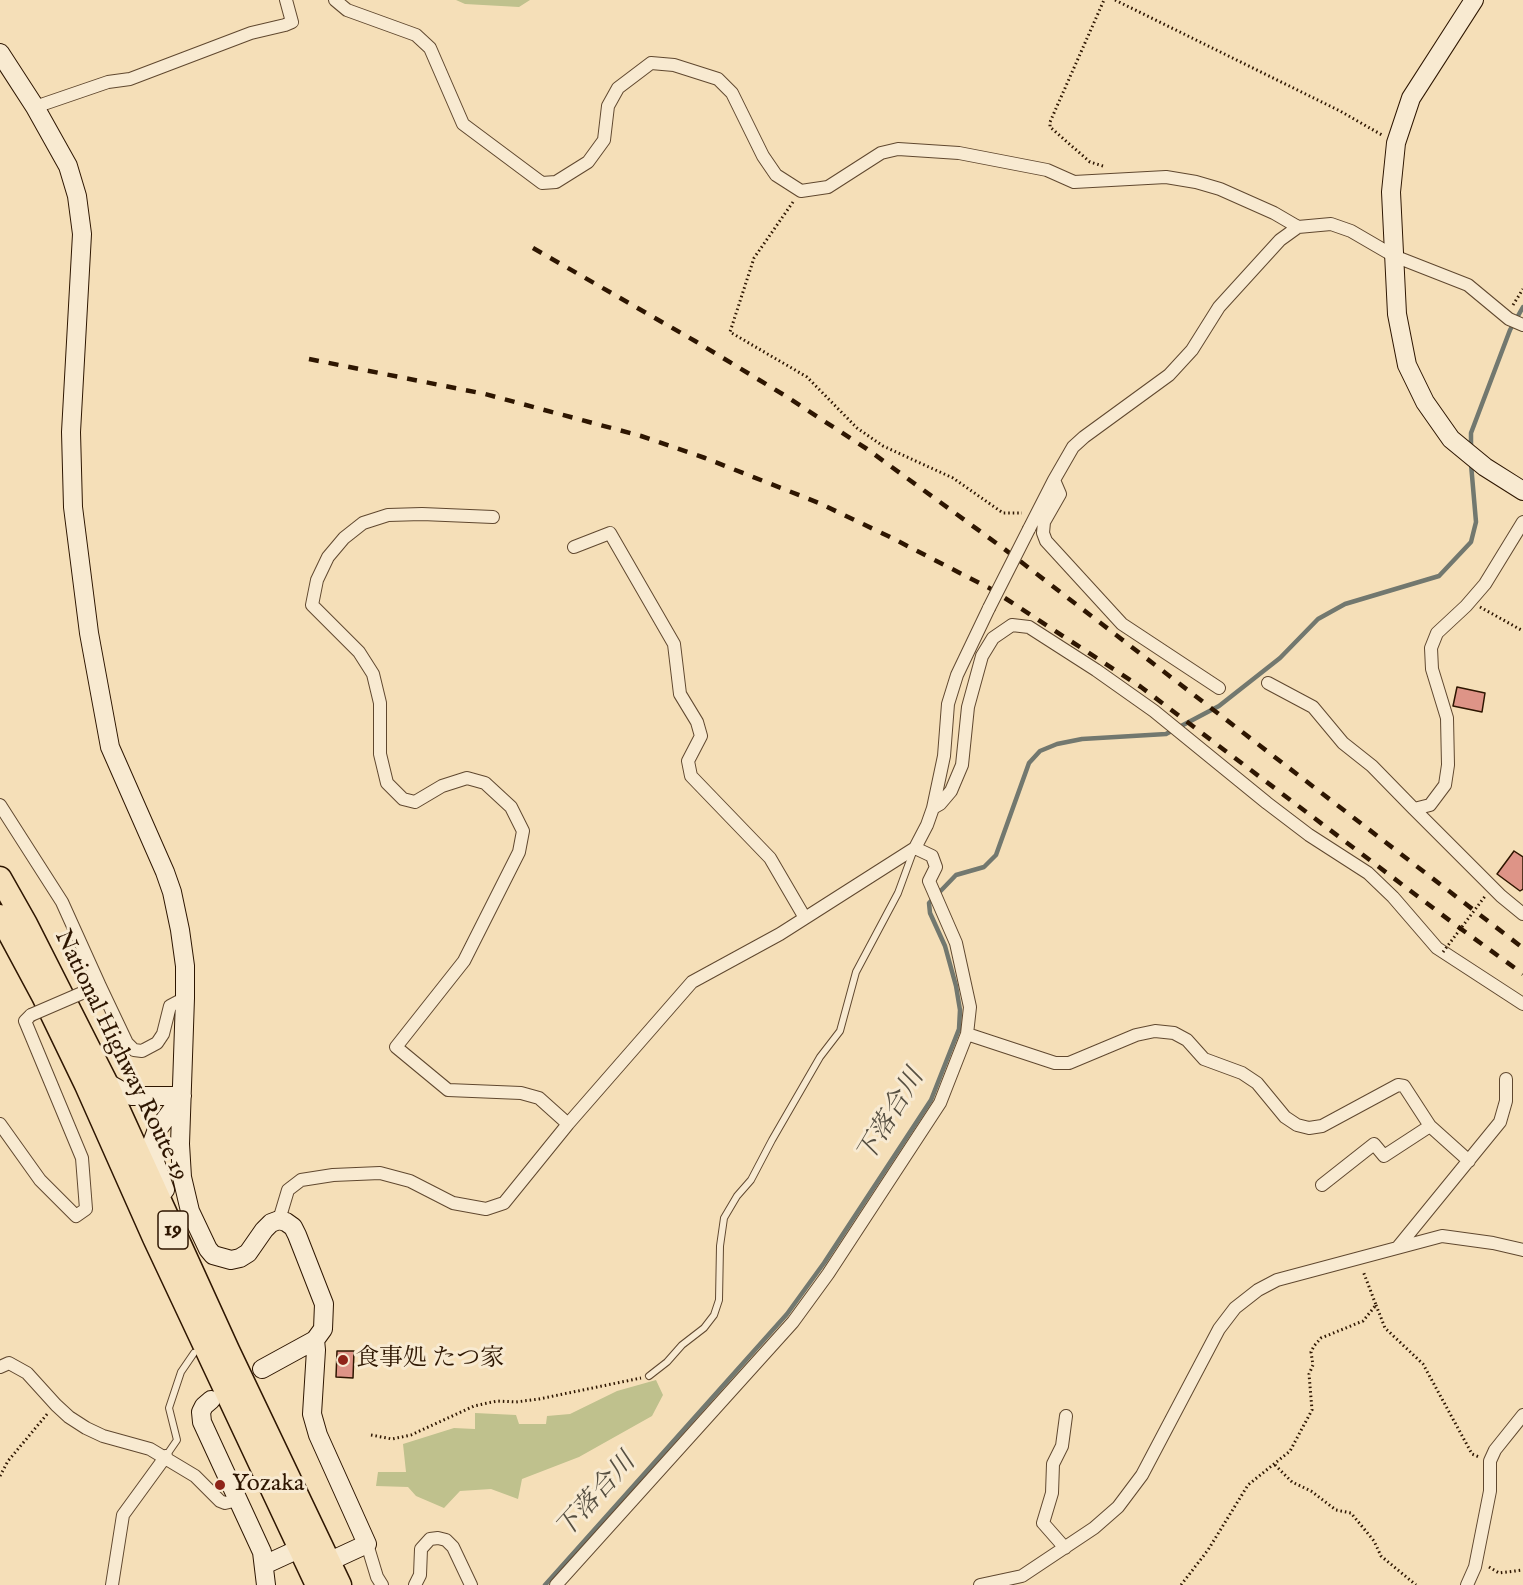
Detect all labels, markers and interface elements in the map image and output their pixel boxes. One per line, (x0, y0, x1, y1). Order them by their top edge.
street label: National Highway Route 19 (47, 926, 193, 1186)
water label: 下落合川 (852, 1064, 932, 1170)
road number: 19 (158, 1211, 188, 1249)
place label: 食事処 たつ家 (355, 1346, 504, 1374)
marker: 食事処 たつ家 (336, 1353, 350, 1367)
water label: 下落合川 (551, 1448, 643, 1546)
place label: Yozaka (232, 1471, 304, 1499)
marker: Yozaka (213, 1478, 227, 1492)

